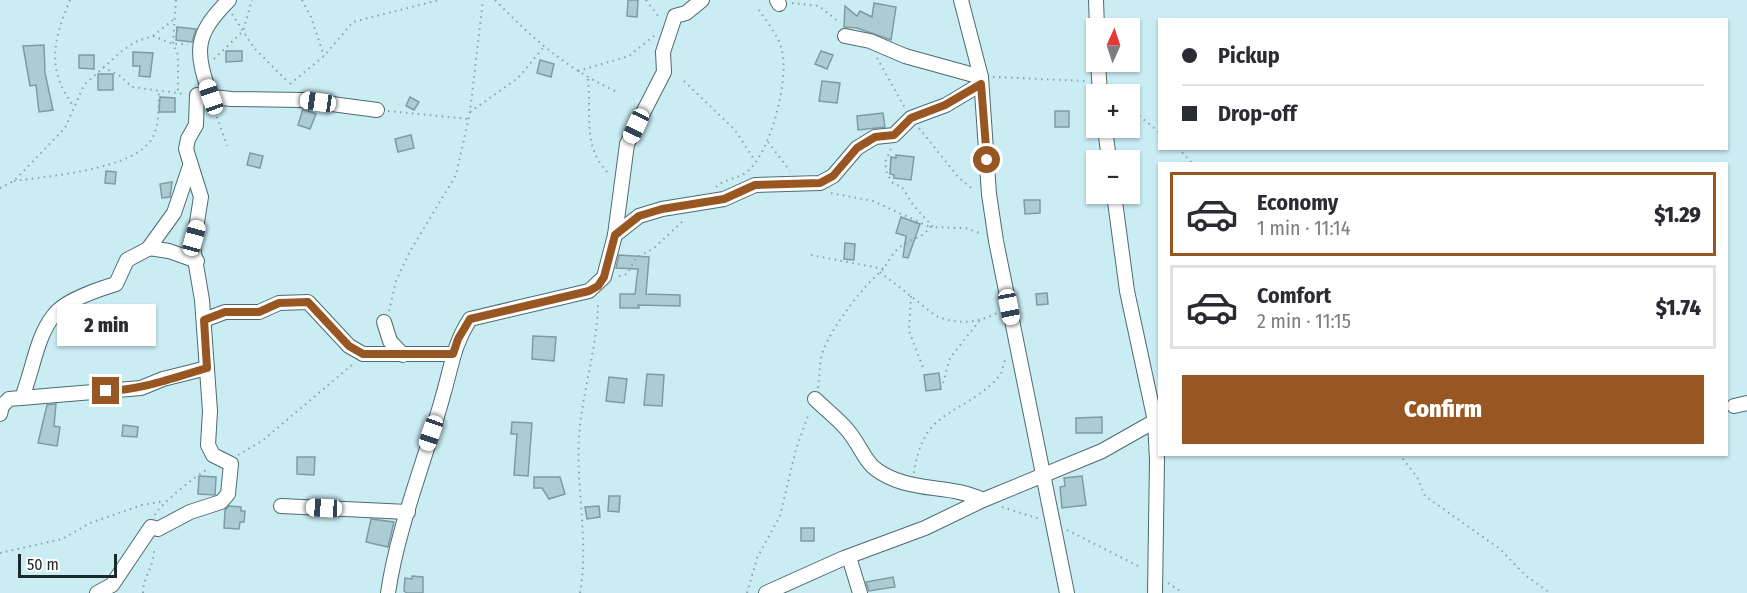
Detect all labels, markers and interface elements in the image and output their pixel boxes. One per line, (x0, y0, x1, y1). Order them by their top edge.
north arrow (1086, 18, 1140, 72)
map controls (1086, 18, 1140, 204)
text: Pickup (1218, 42, 1280, 69)
car (197, 77, 225, 117)
button: + (1086, 84, 1140, 138)
car (299, 91, 337, 113)
text: Drop-off (1218, 100, 1297, 127)
car (620, 106, 652, 146)
route start (973, 146, 1000, 173)
button: − (1086, 150, 1140, 204)
icon: car (1185, 187, 1239, 241)
text: Economy (1257, 189, 1338, 216)
text: $1.29 (1654, 201, 1701, 228)
text: 1 min · 11:14 (1257, 216, 1350, 240)
car (181, 218, 207, 258)
icon: car (1185, 280, 1239, 334)
text: Comfort (1257, 282, 1331, 309)
car (997, 288, 1021, 326)
text: $1.74 (1656, 294, 1701, 321)
callout: 2 min (57, 304, 156, 346)
text: 2 min · 11:15 (1257, 309, 1351, 333)
text: 2 min (84, 313, 129, 337)
button: Confirm (1182, 375, 1704, 444)
route end (92, 377, 119, 404)
car (417, 413, 445, 453)
car (306, 498, 342, 518)
scale bar (18, 551, 117, 578)
text: 50 m (27, 555, 59, 574)

